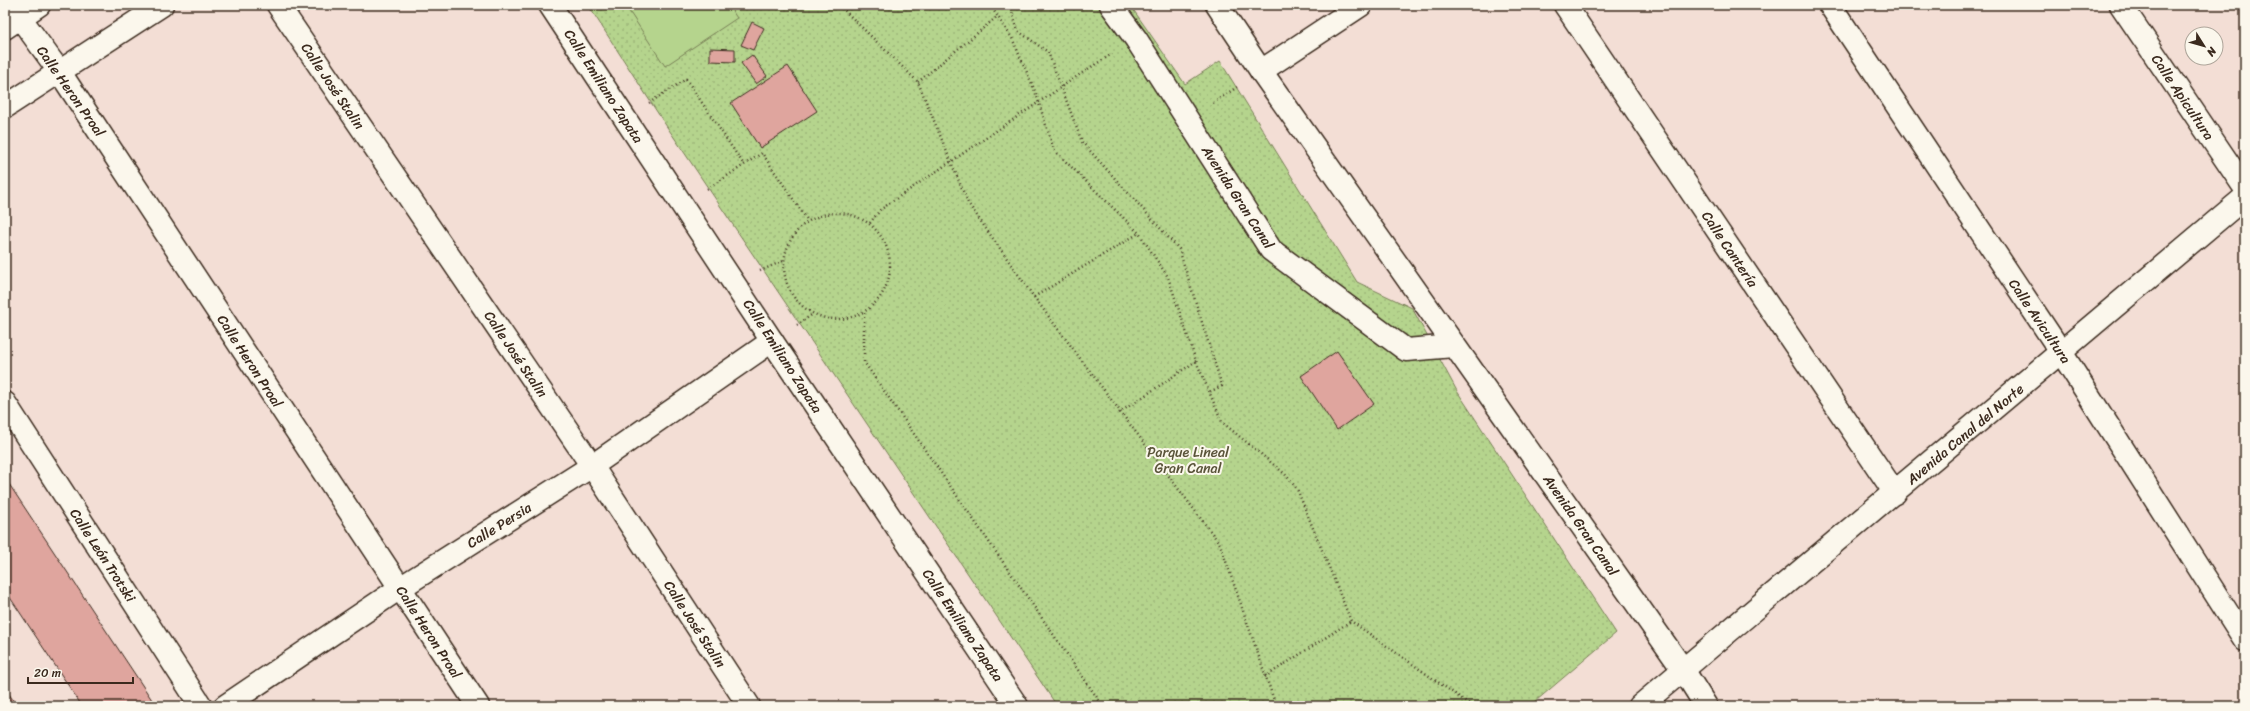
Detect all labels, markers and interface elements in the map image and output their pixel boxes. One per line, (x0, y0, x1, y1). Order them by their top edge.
street label: Calle Emiliano Zapata (557, 24, 650, 149)
north arrow (2184, 26, 2224, 66)
street label: Calle José Stalin (294, 38, 371, 135)
street label: Calle Heron Proal (30, 40, 112, 143)
text: N (2201, 42, 2222, 61)
street label: Calle Apicultura (2144, 49, 2221, 145)
street label: Avenida Gran Canal (1194, 140, 1281, 255)
street label: Calle Cantería (1695, 206, 1765, 294)
street label: Calle Avicultura (2002, 273, 2078, 369)
street label: Calle Emiliano Zapata (736, 294, 829, 419)
street label: Calle José Stalin (477, 306, 554, 403)
street label: Calle Heron Proal (210, 310, 290, 414)
street label: Avenida Canal del Norte (1900, 377, 2030, 492)
park label: Parque Lineal Gran Canal (1147, 440, 1230, 481)
street label: Avenida Gran Canal (1536, 468, 1626, 582)
street label: Calle Persia (462, 495, 538, 555)
street label: Calle León Trotski (63, 503, 143, 608)
street label: Calle Emiliano Zapata (915, 563, 1010, 687)
street label: Calle José Stalin (657, 575, 733, 674)
street label: Calle Heron Proal (389, 581, 469, 685)
scale bar (28, 659, 133, 685)
text: 20 m (34, 662, 61, 684)

